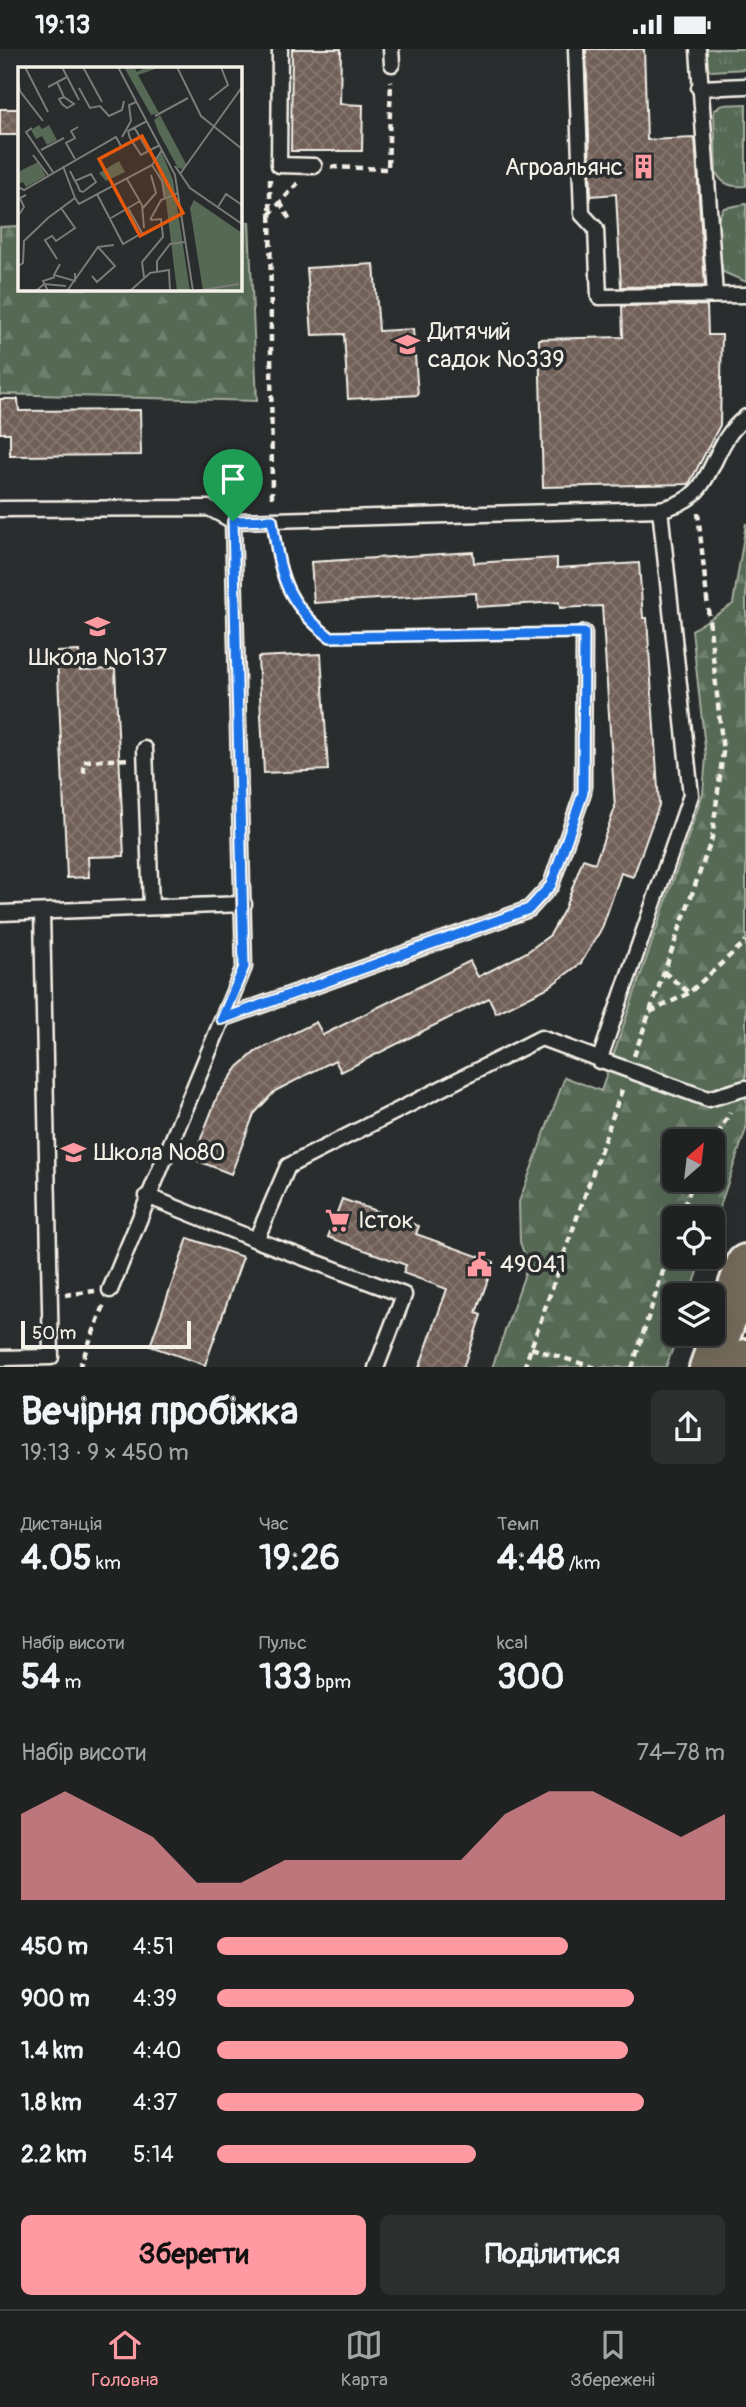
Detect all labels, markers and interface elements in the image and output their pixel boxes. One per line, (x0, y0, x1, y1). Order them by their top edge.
text: 19:13 (35, 9, 90, 41)
inset map (18, 67, 242, 291)
place label: Агроальянс (505, 153, 623, 182)
building icon: Агроальянс (629, 153, 657, 181)
place label: Дитячий садок №339 (427, 317, 565, 374)
school or university icon: Дитячий садок №339 (394, 331, 422, 359)
pin (203, 449, 263, 521)
icon: arrive (214, 460, 252, 498)
school or university icon: Школа №137 (84, 612, 112, 640)
place label: Школа №137 (29, 643, 168, 672)
north arrow (662, 1129, 724, 1192)
map controls (662, 1129, 725, 1346)
school or university icon: Школа №80 (60, 1138, 88, 1166)
place label: Школа №80 (94, 1138, 226, 1167)
supermarket icon: Істок (324, 1206, 352, 1234)
place label: Істок (358, 1206, 414, 1235)
button: locate (662, 1206, 725, 1269)
public building icon: 49041 (466, 1250, 494, 1278)
place label: 49041 (500, 1250, 566, 1279)
button: layers (662, 1283, 725, 1346)
scale bar (21, 1318, 191, 1350)
text: 50 m (32, 1321, 76, 1345)
text: Вечірня пробіжка (21, 1388, 298, 1436)
button: share (651, 1390, 725, 1464)
text: 19:13 · 9 × 450 m (21, 1438, 189, 1467)
text: Дистанція (21, 1512, 102, 1536)
text: Час (259, 1512, 289, 1536)
text: Темп (497, 1512, 539, 1536)
text: 4.05 (21, 1536, 92, 1580)
text: 19:26 (259, 1536, 340, 1580)
text: 4:48 (497, 1536, 565, 1580)
text: km (92, 1551, 121, 1575)
text: /km (565, 1551, 600, 1575)
text: Набір висоти (21, 1631, 124, 1655)
text: Пульс (259, 1631, 307, 1655)
text: kcal (497, 1631, 528, 1655)
text: 54 (21, 1655, 60, 1699)
text: 133 (259, 1655, 312, 1699)
text: 300 (497, 1655, 564, 1699)
text: m (60, 1670, 81, 1694)
text: bpm (312, 1670, 351, 1694)
text: Набір висоти (21, 1738, 146, 1767)
text: 74–78 m (637, 1738, 725, 1767)
text: 450 m (21, 1932, 88, 1961)
text: 4:51 (133, 1932, 174, 1961)
text: 900 m (21, 1984, 90, 2013)
text: 4:39 (133, 1984, 177, 2013)
text: 1.4 km (21, 2036, 83, 2065)
text: 4:40 (133, 2036, 182, 2065)
text: 1.8 km (21, 2088, 82, 2117)
text: 4:37 (133, 2088, 177, 2117)
text: 2.2 km (21, 2140, 87, 2169)
text: 5:14 (133, 2140, 174, 2169)
button: Зберегти (21, 2215, 366, 2295)
button: Поділитися (380, 2215, 725, 2295)
tab: Головна (91, 2326, 158, 2392)
tab: Карта (341, 2326, 388, 2392)
tab: Збережені (570, 2326, 655, 2392)

